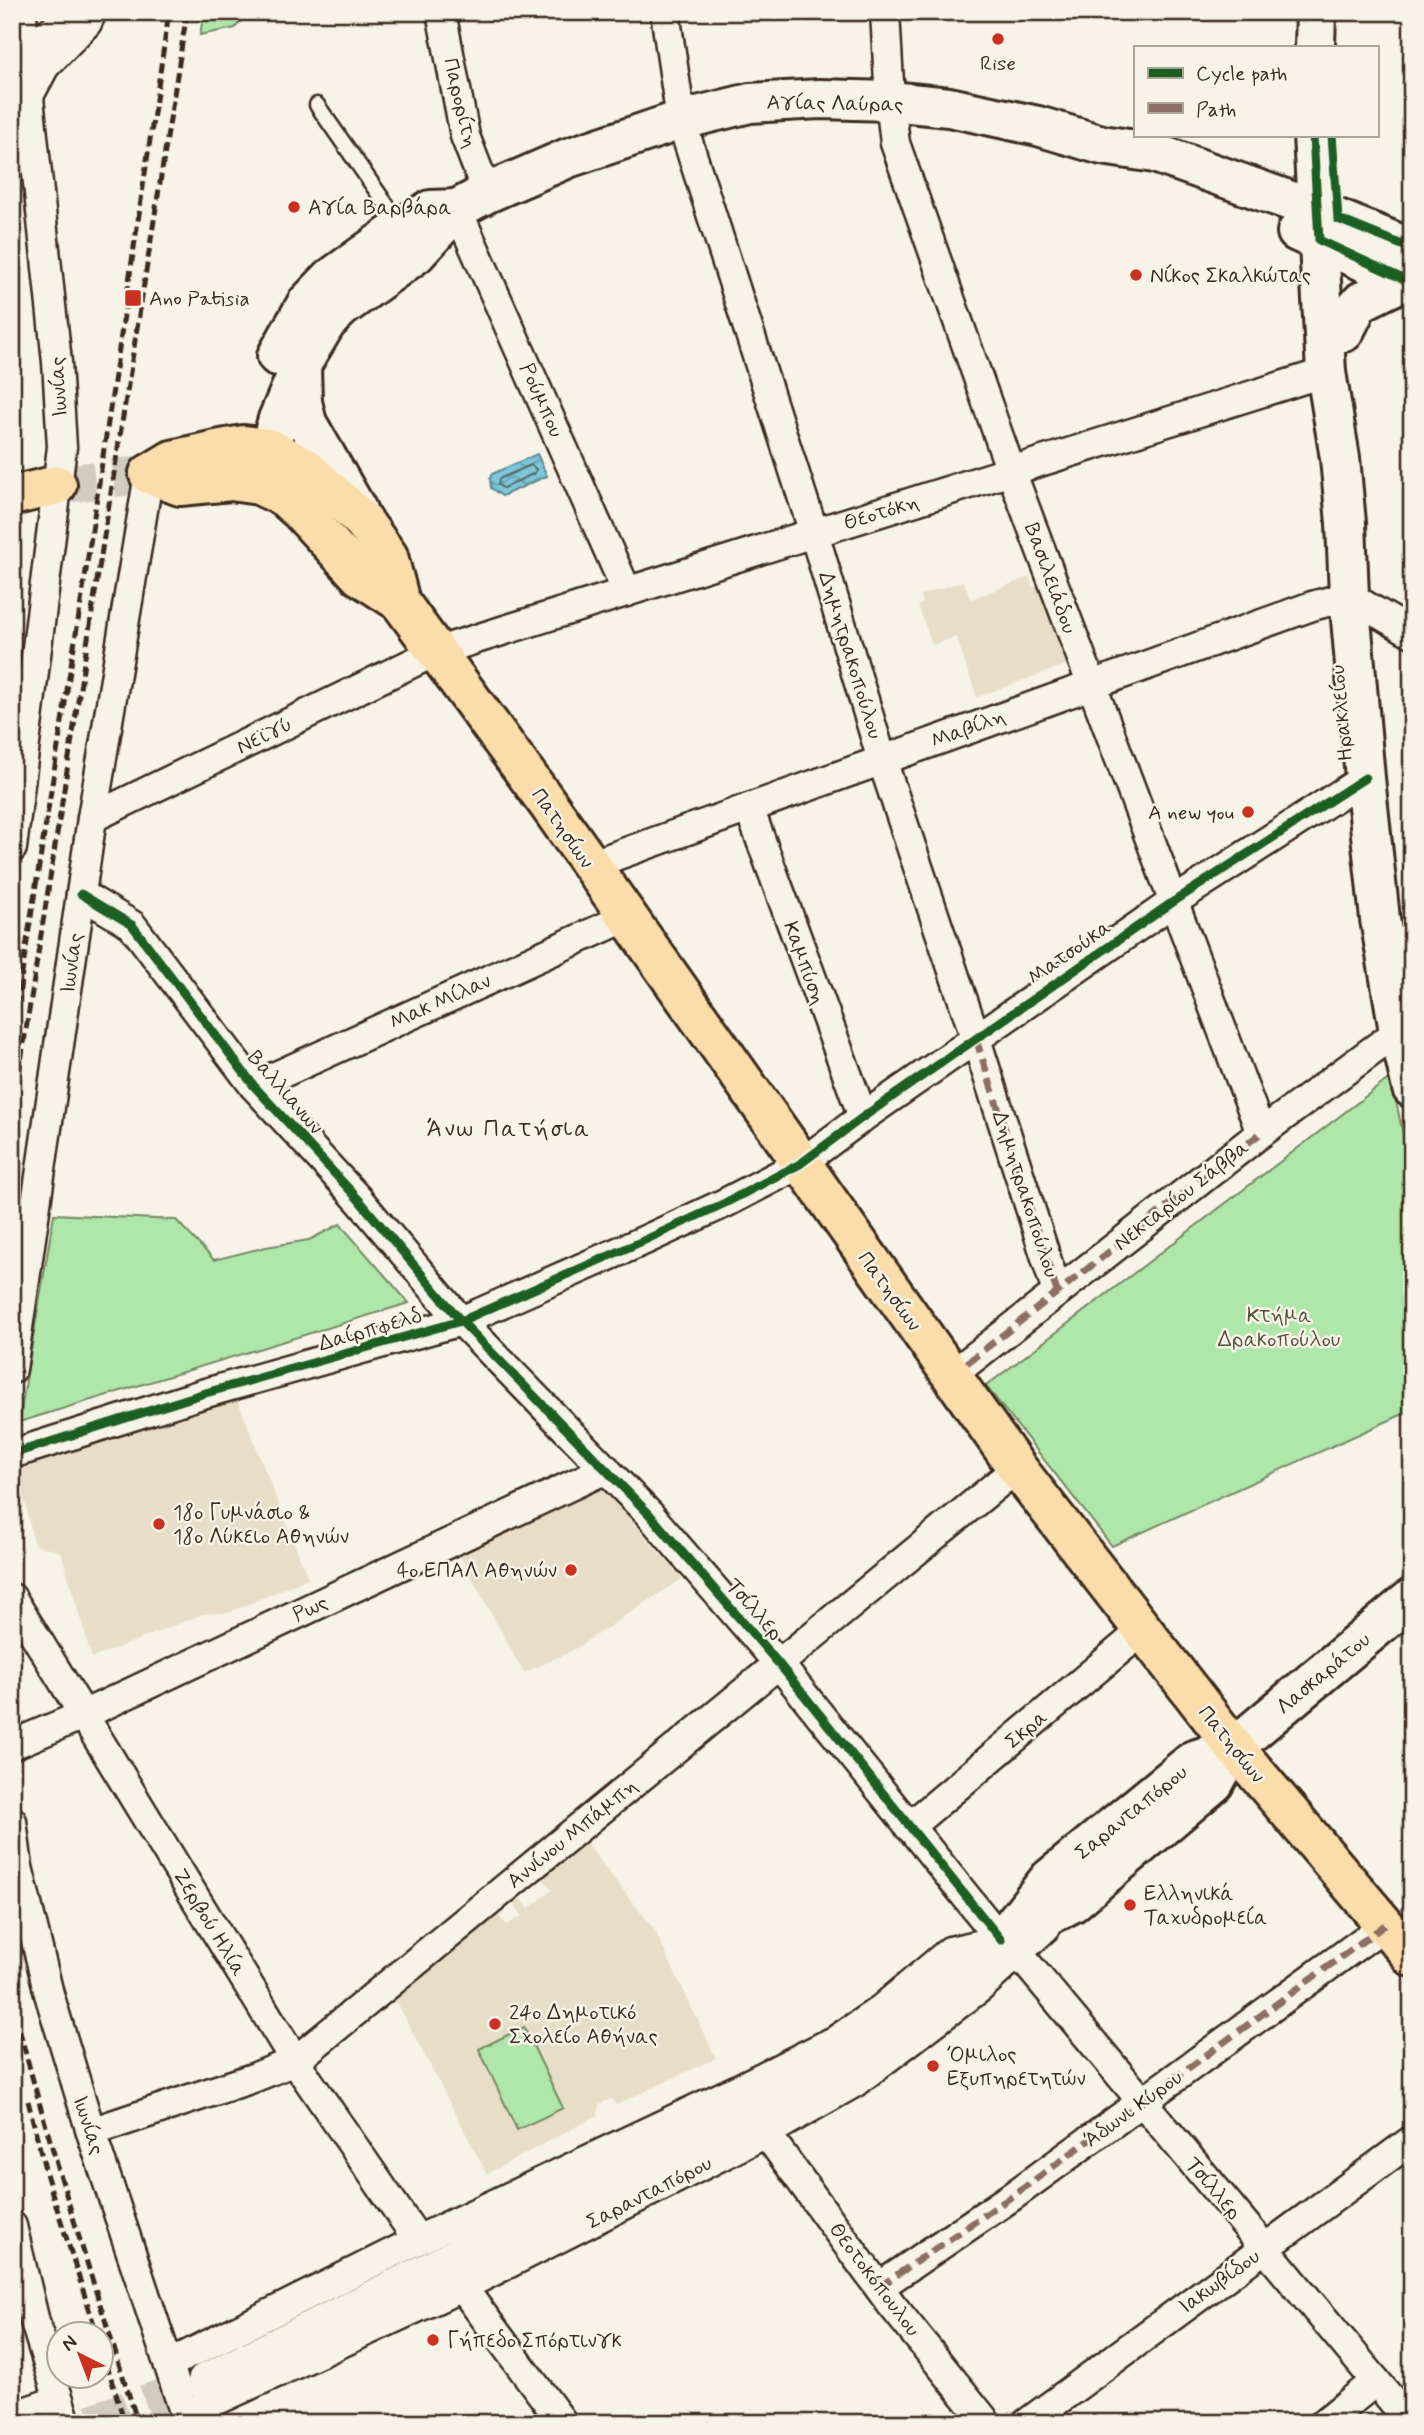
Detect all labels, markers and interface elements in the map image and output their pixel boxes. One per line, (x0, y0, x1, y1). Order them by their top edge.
marker: Rise (990, 31, 1006, 47)
legend (1134, 46, 1378, 136)
place label: Rise (980, 50, 1016, 78)
street label: Παρορίτη (436, 55, 484, 151)
text: Cycle path (1196, 60, 1287, 88)
street label: Αγίας Λαύρας (766, 89, 904, 119)
text: Path (1196, 96, 1236, 124)
place label: Αγία Βαρβάρα (308, 194, 452, 222)
marker: Αγία Βαρβάρα (286, 199, 302, 215)
place label: Νίκος Σκαλκώτας (1150, 262, 1311, 290)
marker: Νίκος Σκαλκώτας (1128, 267, 1144, 283)
place label: Ano Patisia (149, 285, 250, 313)
marker: Ano Patisia (123, 288, 143, 308)
street label: Ιωνίας (43, 356, 75, 418)
street label: Ρούμπου (512, 359, 570, 442)
street label: Θεοτόκη (840, 488, 922, 538)
street label: Βασιλειάδου (1017, 519, 1083, 638)
street label: Δημητρακοπούλου (811, 568, 889, 742)
street label: Ηρακλείου (1324, 664, 1360, 762)
street label: Μαβίλη (927, 703, 1009, 755)
street label: Νεϊγύ (232, 710, 297, 761)
street label: Πατησίων (524, 783, 600, 874)
place label: A new you (1148, 799, 1234, 827)
marker: A new you (1240, 804, 1256, 820)
street label: Ματσούκα (1022, 914, 1117, 992)
street label: Καμπύση (776, 918, 832, 1009)
street label: Ιωνίας (54, 931, 90, 995)
street label: Μακ Μίλαν (385, 967, 496, 1037)
street label: Βαλλιανων (241, 1045, 330, 1141)
street label: Δημητρακοπούλου (985, 1107, 1065, 1281)
district label: Άνω Πατήσια (427, 1114, 591, 1145)
street label: Νεκταρίου Σάββα (1108, 1134, 1255, 1257)
street label: Πατησίων (851, 1246, 928, 1337)
street label: Δαίρπφελδ (315, 1302, 425, 1358)
park label: Κτήμα Δρακοπούλου (1218, 1302, 1340, 1354)
place label: 18ο Γυμνάσιο & 18ο Λύκειο Αθηνών (173, 1499, 349, 1551)
marker: 18ο Γυμνάσιο & 18ο Λύκειο Αθηνών (151, 1516, 167, 1532)
place label: 4ο ΕΠΑΛ Αθηνών (397, 1557, 557, 1585)
marker: 4ο ΕΠΑΛ Αθηνών (563, 1562, 579, 1578)
street label: Τσίλλερ (719, 1573, 789, 1647)
street label: Ρως (288, 1589, 332, 1629)
street label: Λασκαράτου (1271, 1626, 1377, 1721)
street label: Πατησίων (1191, 1700, 1271, 1789)
street label: Σκρα (999, 1704, 1054, 1756)
street label: Σαρανταπόρου (1070, 1759, 1194, 1867)
street label: Αννίνου Μπάμπη (501, 1772, 644, 1895)
street label: Ζερβού Ηλία (166, 1863, 252, 1982)
place label: Ελληνικά Ταχυδρομεία (1144, 1880, 1267, 1932)
marker: Ελληνικά Ταχυδρομεία (1122, 1897, 1138, 1913)
place label: 24ο Δημοτικό Σχολείο Αθήνας (509, 1999, 658, 2051)
marker: 24ο Δημοτικό Σχολείο Αθήνας (487, 2016, 503, 2032)
place label: Όμιλος Εξυπηρετητών (947, 2041, 1086, 2093)
marker: Όμιλος Εξυπηρετητών (925, 2058, 941, 2074)
street label: Άδωνι Κύρου (1079, 2064, 1188, 2154)
street label: Ιωνίας (65, 2092, 111, 2159)
street label: Σαρανταπόρου (582, 2149, 717, 2236)
street label: Τσίλλερ (1179, 2151, 1248, 2226)
street label: Θεοτοκόπουλου (822, 2217, 926, 2342)
street label: Ιακωβίδου (1173, 2243, 1266, 2321)
north arrow (46, 2320, 116, 2390)
place label: Γήπεδο Σπόρτινγκ (447, 2327, 622, 2355)
text: N (57, 2330, 83, 2357)
marker: Γήπεδο Σπόρτινγκ (425, 2332, 441, 2348)

